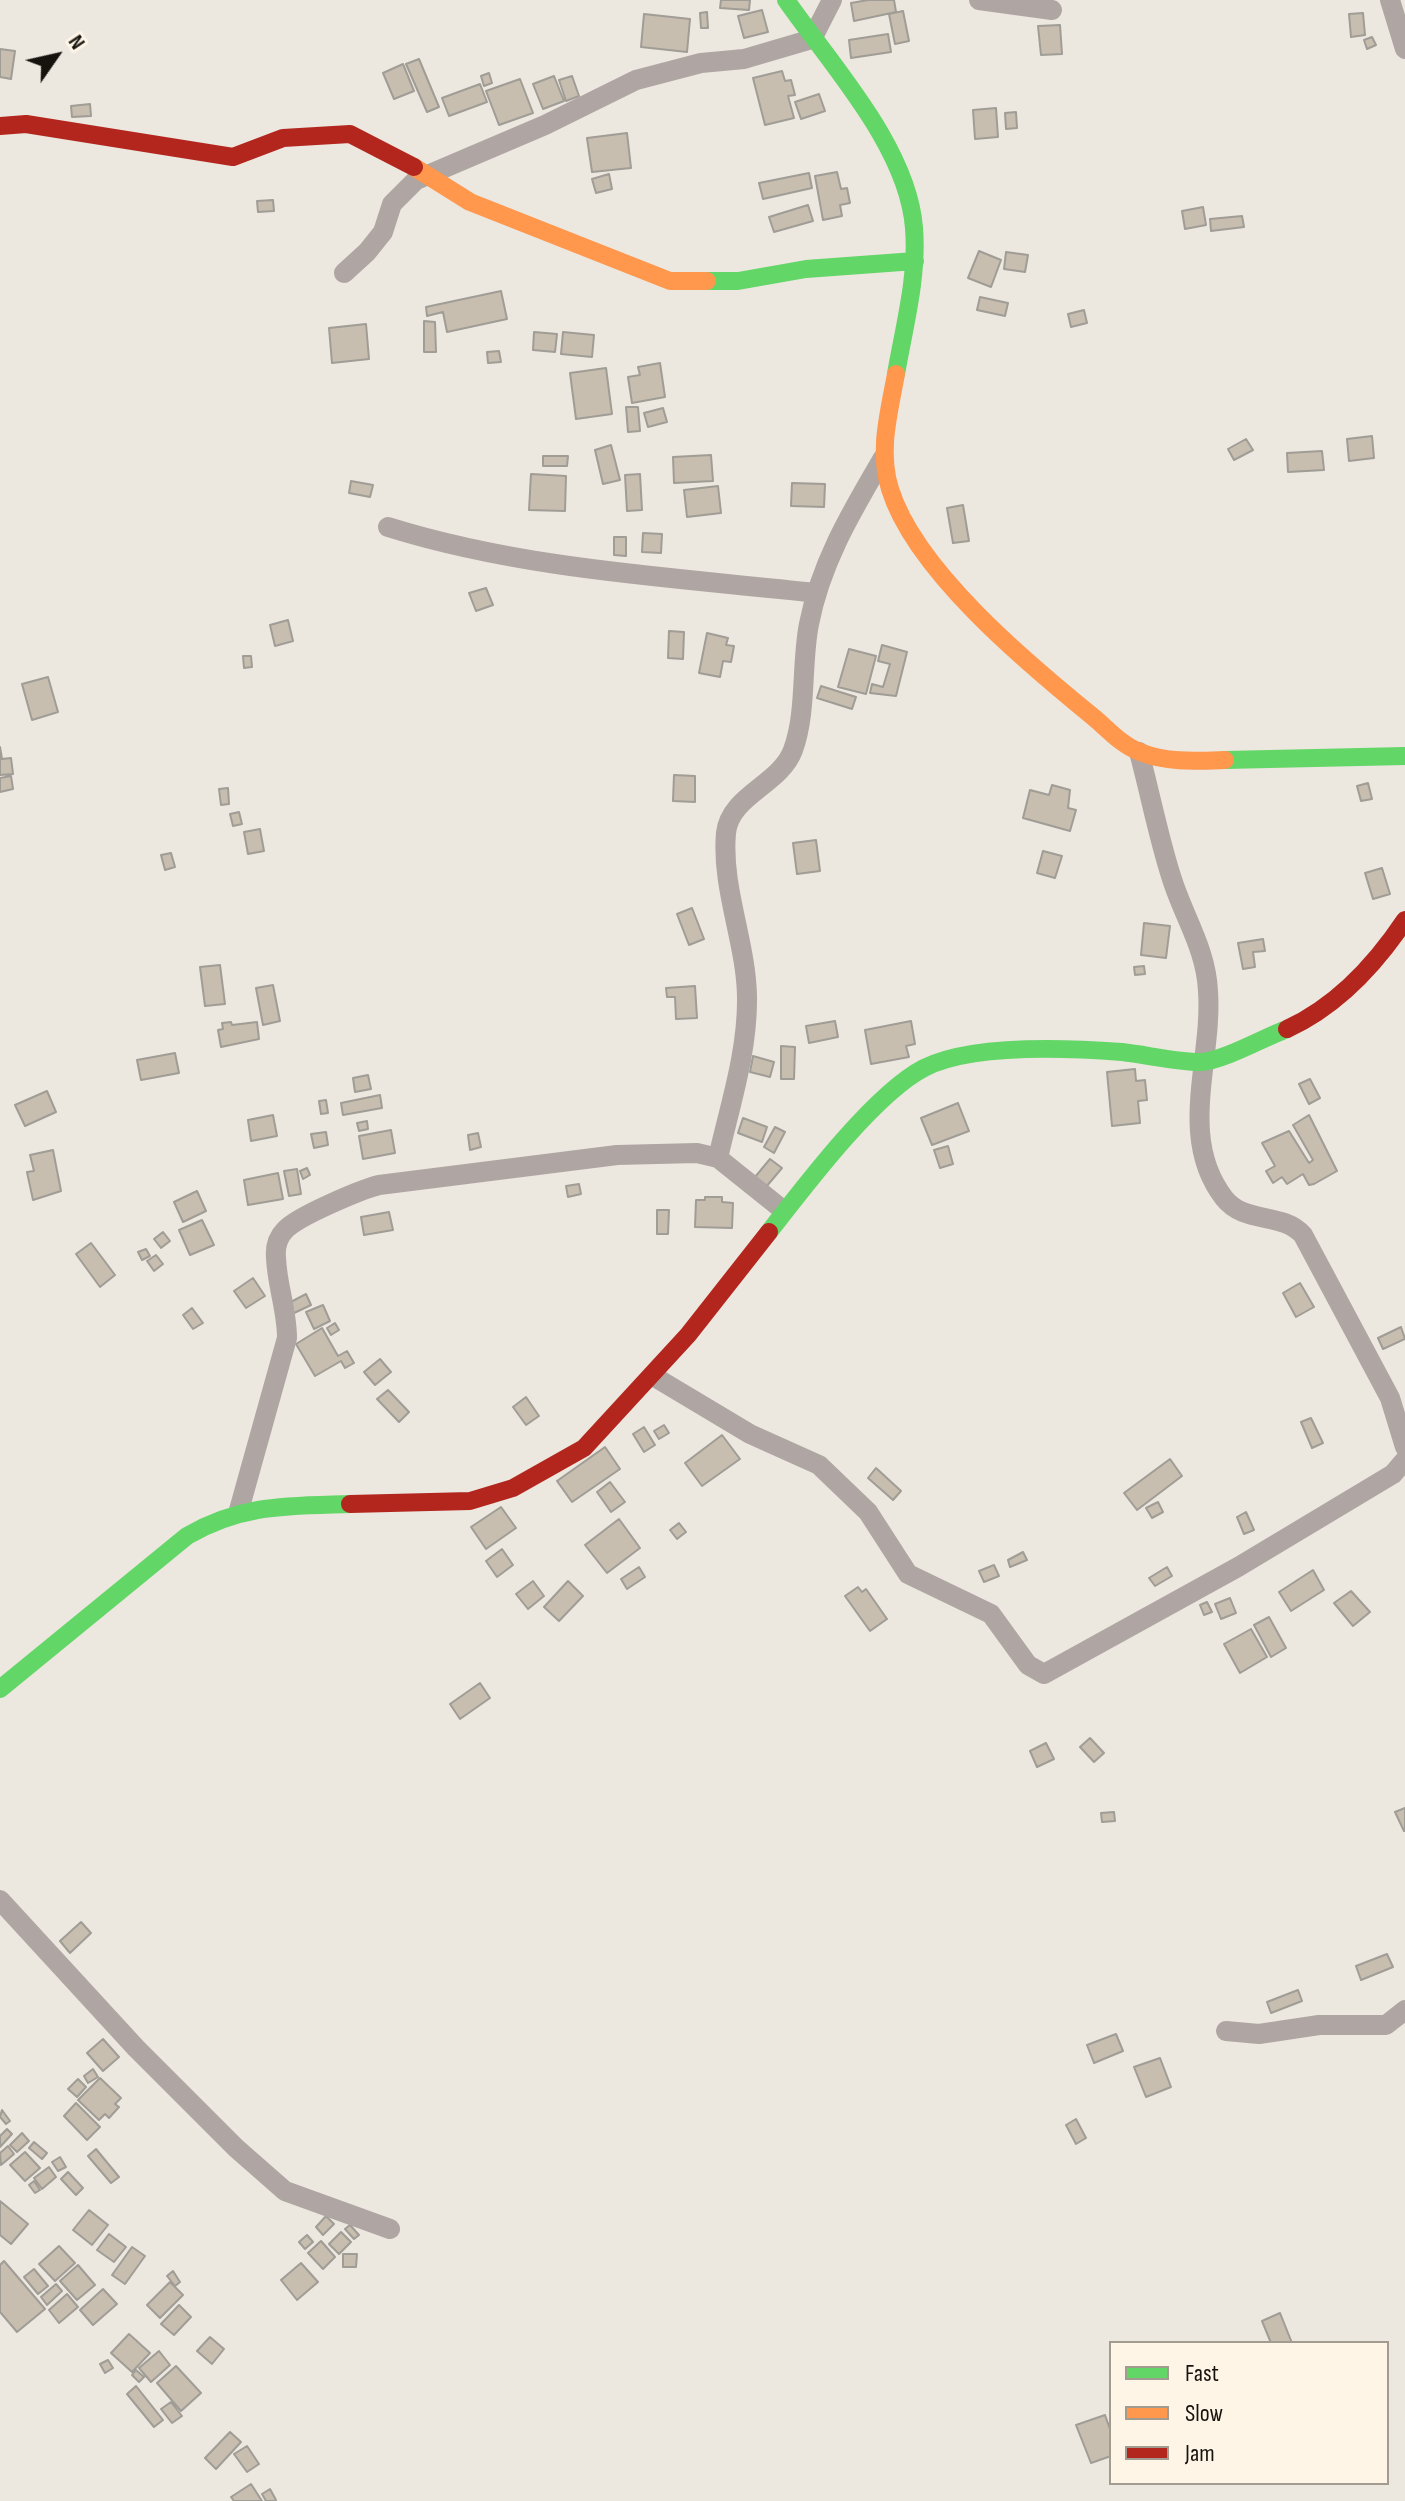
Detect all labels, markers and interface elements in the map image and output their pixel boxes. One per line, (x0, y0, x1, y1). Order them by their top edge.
north arrow (16, 16, 96, 96)
text: N (62, 30, 91, 55)
legend (1109, 2341, 1389, 2485)
text: Fast (1185, 2359, 1219, 2388)
text: Slow (1185, 2399, 1223, 2428)
text: Jam (1185, 2439, 1215, 2468)

